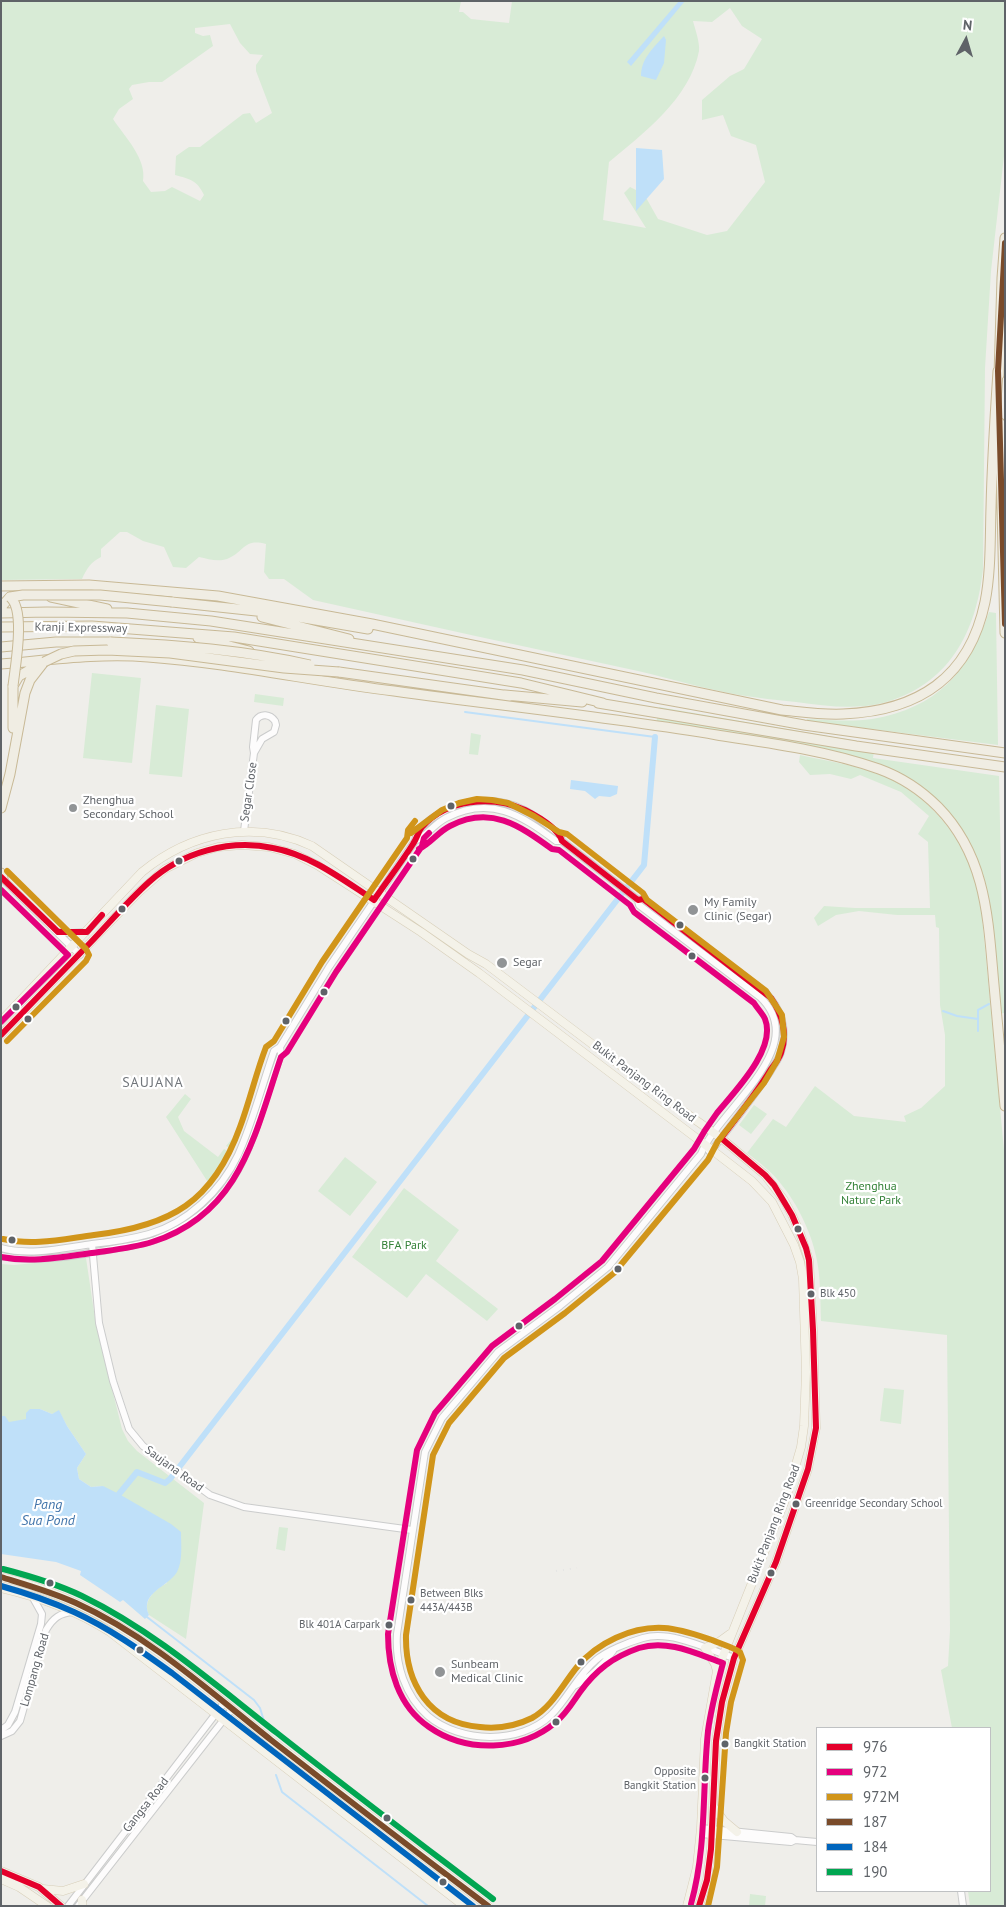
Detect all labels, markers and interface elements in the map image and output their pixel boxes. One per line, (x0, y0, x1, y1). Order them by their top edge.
north arrow (941, 15, 991, 65)
text: N (962, 16, 973, 35)
street label: Kranji Expressway (34, 620, 128, 636)
street label: Segar Close (238, 761, 260, 823)
place label: Zhenghua Secondary School (83, 794, 173, 822)
unlabelled marker (446, 801, 456, 811)
marker: Zhenghua Secondary School (67, 802, 79, 814)
unlabelled marker (408, 854, 418, 864)
unlabelled marker (174, 856, 184, 866)
place label: My Family Clinic (Segar) (704, 896, 771, 924)
marker: My Family Clinic (Segar) (686, 903, 700, 917)
unlabelled marker (117, 904, 127, 914)
unlabelled marker (675, 920, 685, 930)
unlabelled marker (687, 951, 697, 961)
marker: Segar (495, 956, 509, 970)
place label: Segar (513, 956, 542, 970)
unlabelled marker (319, 987, 329, 997)
unlabelled marker (11, 1002, 21, 1012)
unlabelled marker (23, 1014, 33, 1024)
unlabelled marker (281, 1016, 291, 1026)
street label: Bukit Panjang Ring Road (589, 1038, 699, 1126)
district label: SAUJANA (121, 1075, 185, 1091)
park label: Zhenghua Nature Park (841, 1180, 901, 1208)
unlabelled marker (793, 1224, 803, 1234)
unlabelled marker (7, 1235, 17, 1245)
park label: BFA Park (381, 1239, 427, 1253)
unlabelled marker (613, 1264, 623, 1274)
place label: Blk 450 (820, 1287, 856, 1301)
marker: Blk 450 (806, 1289, 816, 1299)
unlabelled marker (514, 1321, 524, 1331)
street label: Saujana Road (142, 1443, 206, 1495)
street label: Bukit Panjang Ring Road (745, 1463, 803, 1585)
water label: Pang Sua Pond (21, 1497, 75, 1530)
place label: Greenridge Secondary School (805, 1497, 943, 1511)
marker: Greenridge Secondary School (791, 1499, 801, 1509)
unlabelled marker (766, 1568, 776, 1578)
unlabelled marker (45, 1578, 55, 1588)
place label: Between Blks 443A/443B (420, 1587, 483, 1613)
marker: Between Blks 443A/443B (406, 1595, 416, 1605)
place label: Blk 401A Carpark (299, 1618, 380, 1632)
marker: Blk 401A Carpark (384, 1620, 394, 1630)
street label: Lompang Road (18, 1632, 52, 1708)
unlabelled marker (135, 1645, 145, 1655)
unlabelled marker (576, 1657, 586, 1667)
place label: Sunbeam Medical Clinic (451, 1658, 523, 1686)
marker: Sunbeam Medical Clinic (433, 1665, 447, 1679)
unlabelled marker (551, 1717, 561, 1727)
legend (816, 1727, 991, 1892)
place label: Bangkit Station (734, 1737, 806, 1751)
text: 976 (863, 1737, 888, 1756)
marker: Bangkit Station (720, 1739, 730, 1749)
text: 972 (863, 1762, 888, 1781)
place label: Opposite Bangkit Station (624, 1765, 696, 1791)
marker: Opposite Bangkit Station (700, 1773, 710, 1783)
street label: Gangsa Road (120, 1775, 172, 1835)
text: 972M (863, 1787, 899, 1806)
text: 187 (863, 1812, 888, 1831)
unlabelled marker (382, 1813, 392, 1823)
text: 184 (863, 1837, 888, 1856)
text: 190 (863, 1862, 888, 1881)
unlabelled marker (438, 1877, 448, 1887)

